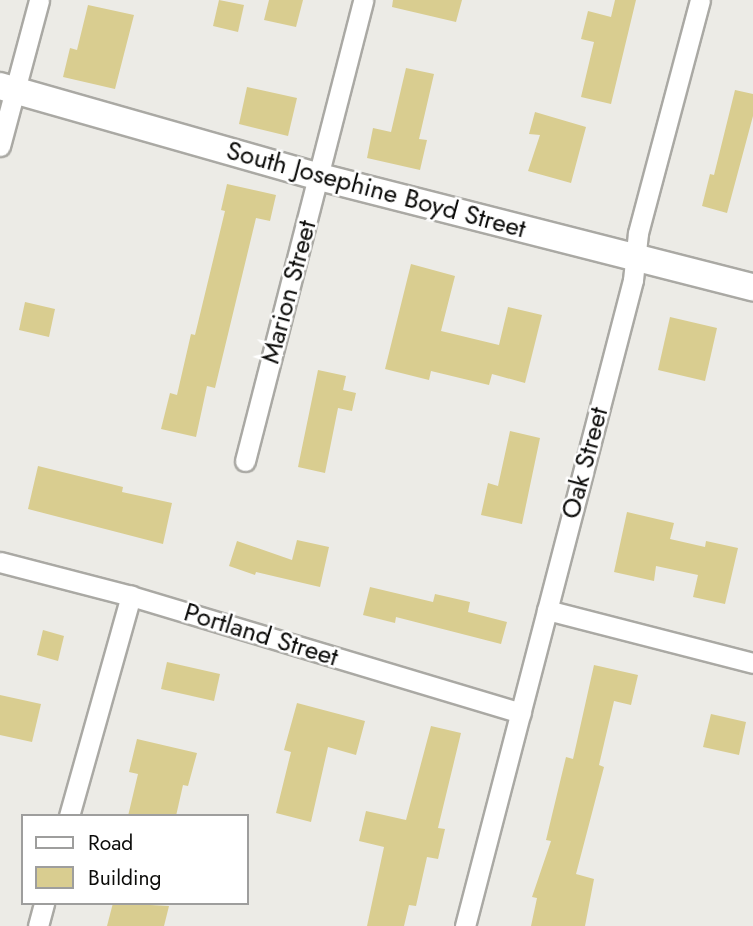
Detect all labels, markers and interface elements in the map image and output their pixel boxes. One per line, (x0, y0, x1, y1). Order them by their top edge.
street label: South Josephine Boyd Street (223, 135, 529, 245)
street label: Marion Street (255, 217, 323, 367)
street label: Oak Street (555, 404, 615, 522)
street label: Portland Street (180, 597, 342, 673)
legend (21, 814, 248, 905)
text: Road (88, 828, 133, 858)
text: Building (88, 863, 161, 893)

